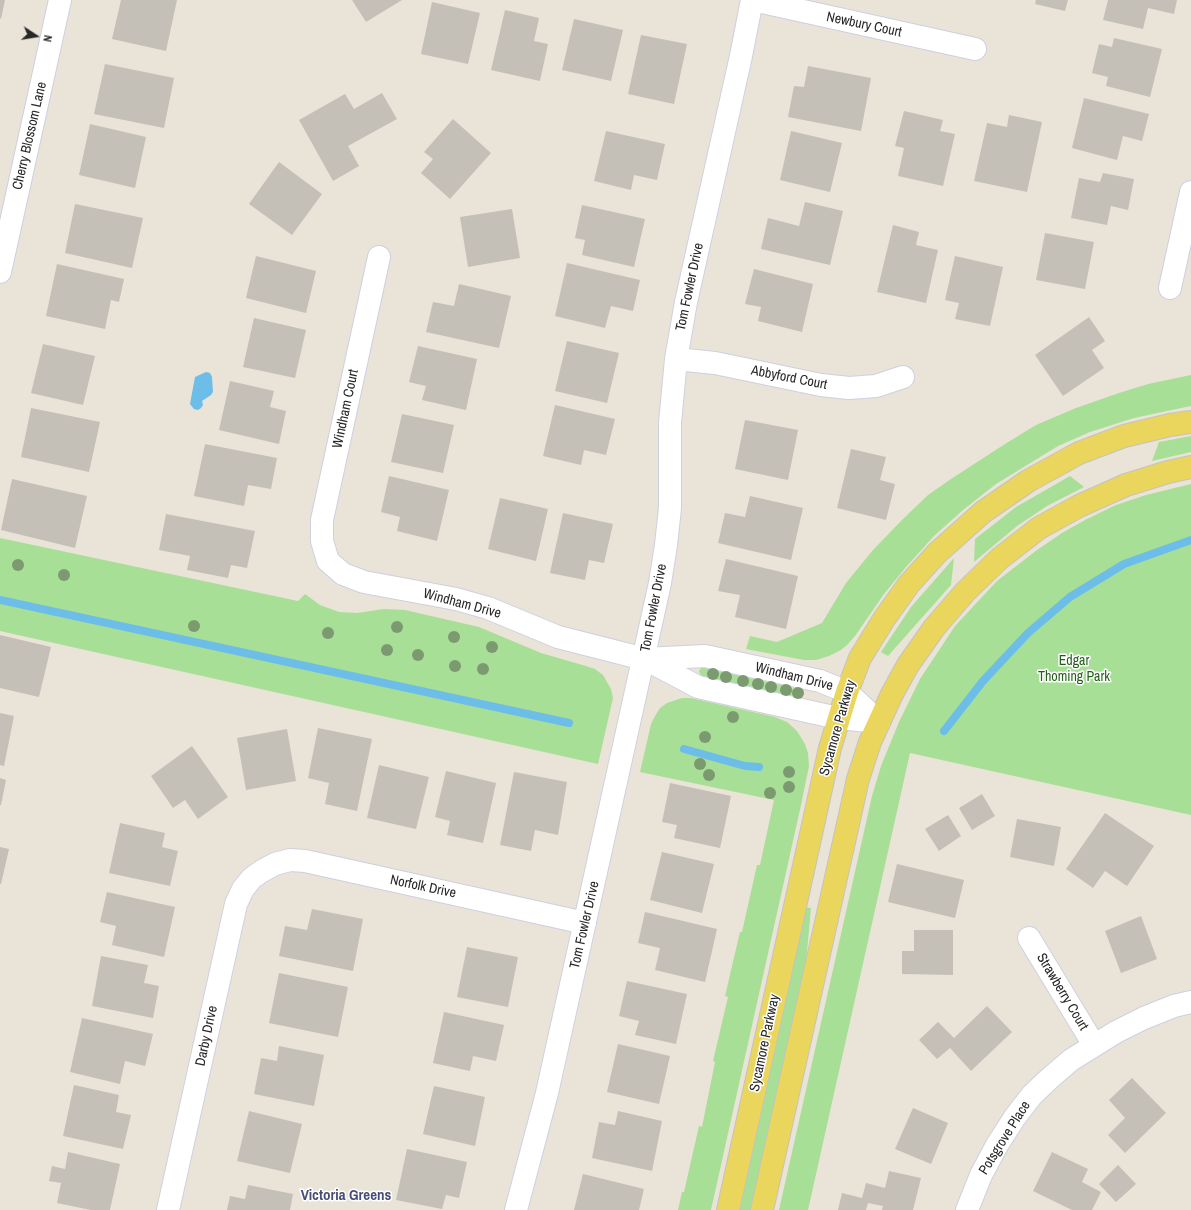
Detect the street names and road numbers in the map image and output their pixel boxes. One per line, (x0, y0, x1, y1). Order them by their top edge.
street label: Newbury Court (825, 9, 903, 41)
street label: Cherry Blossom Lane (9, 80, 51, 192)
street label: Tom Fowler Drive (672, 242, 708, 332)
street label: Abbyford Court (750, 362, 828, 394)
street label: Windham Court (329, 368, 363, 450)
street label: Tom Fowler Drive (637, 563, 671, 653)
street label: Windham Drive (421, 586, 503, 622)
street label: Windham Drive (753, 659, 835, 695)
street label: Sycamore Parkway (816, 678, 860, 778)
street label: Norfolk Drive (388, 872, 458, 902)
street label: Tom Fowler Drive (567, 880, 603, 970)
street label: Strawberry Court (1032, 950, 1092, 1034)
street label: Sycamore Parkway (747, 993, 783, 1093)
street label: Darby Drive (192, 1004, 222, 1068)
street label: Potsgrove Place (976, 1098, 1034, 1178)

